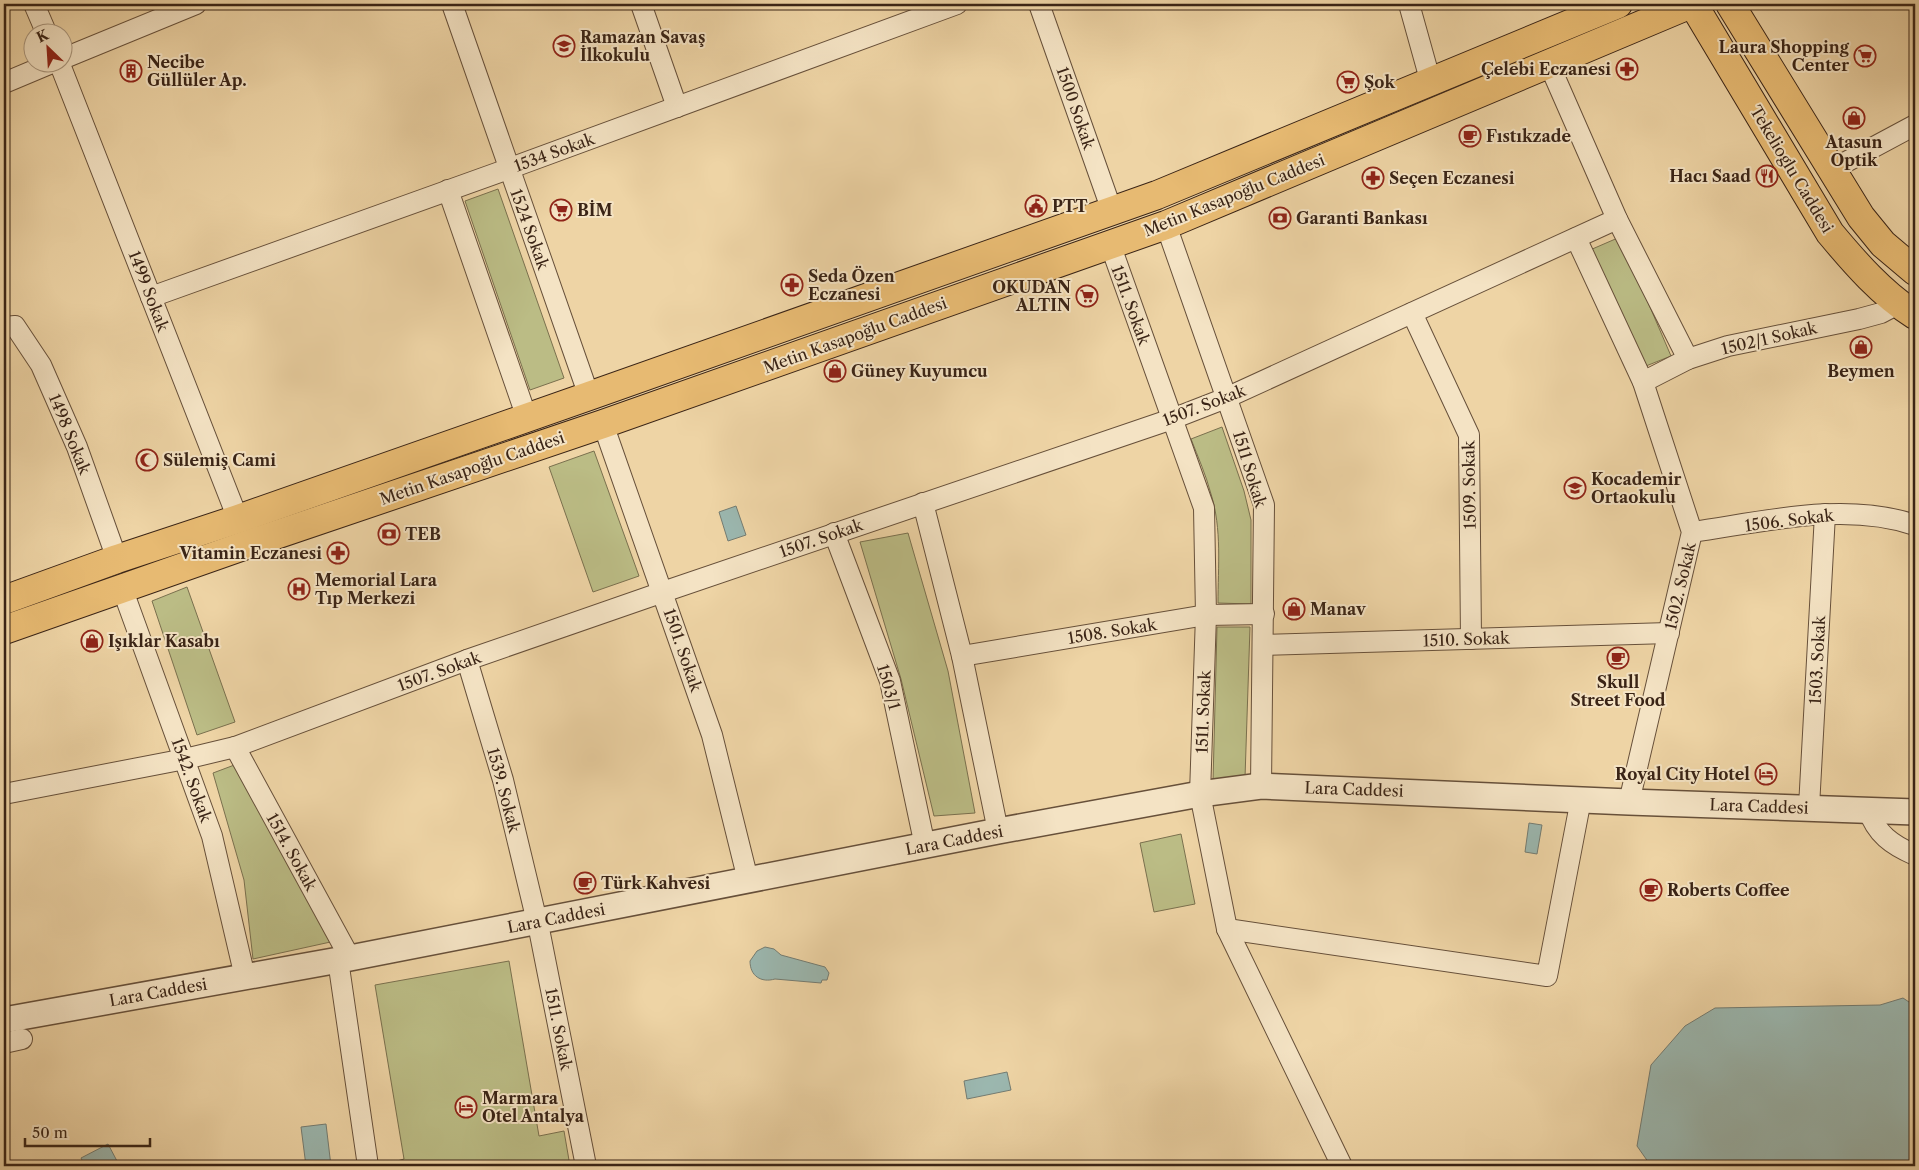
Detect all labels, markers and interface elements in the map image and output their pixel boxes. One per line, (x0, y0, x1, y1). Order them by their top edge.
north arrow (22, 22, 72, 72)
text: K (34, 25, 52, 47)
place label: Ramazan Savaş İlkokulu (580, 27, 705, 65)
school or university icon: Ramazan Savaş İlkokulu (552, 34, 576, 58)
place label: Laura Shopping Center (1719, 37, 1850, 75)
supermarket icon: Laura Shopping Center (1853, 44, 1877, 68)
place label: Necibe Güllüler Ap. (147, 52, 247, 90)
pharmacy icon: Çelebi Eczanesi (1615, 57, 1639, 81)
building icon: Necibe Güllüler Ap. (119, 59, 143, 83)
place label: Çelebi Eczanesi (1481, 59, 1611, 79)
street label: 1500 Sokak (1053, 64, 1100, 153)
supermarket icon: Şok (1336, 70, 1360, 94)
place label: Şok (1364, 72, 1395, 92)
street label: Tekelioglu Caddesi (1746, 102, 1838, 236)
shop icon: Atasun Optik (1842, 106, 1866, 130)
cafe icon: Fıstıkzade (1458, 124, 1482, 148)
place label: Fıstıkzade (1486, 126, 1571, 146)
street label: 1534 Sokak (511, 128, 597, 176)
place label: Atasun Optik (1825, 132, 1882, 170)
street label: Metin Kasapoğlu Caddesi (1140, 149, 1328, 241)
restaurant icon: Hacı Saad (1755, 164, 1779, 188)
pharmacy icon: Seçen Eczanesi (1361, 166, 1385, 190)
place label: Hacı Saad (1669, 166, 1751, 186)
place label: Seçen Eczanesi (1389, 168, 1515, 188)
street label: 1524 Sokak (506, 186, 554, 273)
public building icon: PTT (1024, 194, 1048, 218)
place label: PTT (1052, 196, 1088, 216)
supermarket icon: BİM (549, 198, 573, 222)
place label: BİM (577, 200, 613, 220)
bank icon: Garanti Bankası (1268, 206, 1292, 230)
place label: Garanti Bankası (1296, 208, 1428, 228)
street label: 1499 Sokak (124, 248, 174, 335)
street label: 1511. Sokak (1107, 262, 1155, 348)
place label: Seda Özen Eczanesi (808, 265, 895, 304)
pharmacy icon: Seda Özen Eczanesi (780, 273, 804, 297)
place label: OKUDAN ALTIN (992, 277, 1071, 315)
supermarket icon: OKUDAN ALTIN (1075, 284, 1099, 308)
street label: Metin Kasapoğlu Caddesi (761, 292, 950, 378)
street label: 1502/1 Sokak (1719, 317, 1819, 359)
shop icon: Beymen (1849, 335, 1873, 359)
shop icon: Güney Kuyumcu (823, 359, 847, 383)
place label: Güney Kuyumcu (851, 361, 988, 381)
place label: Beymen (1827, 361, 1895, 381)
street label: 1507. Sokak (1160, 380, 1249, 430)
street label: 1498 Sokak (45, 391, 95, 478)
street label: Metin Kasapoğlu Caddesi (377, 427, 567, 509)
street label: 1511 Sokak (1229, 428, 1271, 510)
street label: 1509. Sokak (1458, 440, 1480, 529)
mosque icon: Sülemiş Cami (135, 448, 159, 472)
place label: Sülemiş Cami (163, 450, 276, 470)
place label: Kocademir Ortaokulu (1591, 469, 1682, 507)
school or university icon: Kocademir Ortaokulu (1563, 476, 1587, 500)
street label: 1506. Sokak (1743, 505, 1835, 535)
street label: 1507. Sokak (777, 514, 866, 562)
bank icon: TEB (377, 522, 401, 546)
place label: TEB (405, 524, 441, 544)
street label: 1502. Sokak (1660, 540, 1700, 632)
pharmacy icon: Vitamin Eczanesi (326, 541, 350, 565)
place label: Vitamin Eczanesi (178, 543, 322, 563)
place label: Memorial Lara Tıp Merkezi (315, 570, 438, 608)
hospital icon: Memorial Lara Tıp Merkezi (287, 577, 311, 601)
shop icon: Manav (1282, 597, 1306, 621)
place label: Manav (1310, 599, 1367, 619)
street label: 1501. Sokak (659, 606, 707, 695)
street label: 1508. Sokak (1066, 614, 1158, 648)
street label: 1503. Sokak (1805, 614, 1829, 705)
street label: 1510. Sokak (1422, 627, 1510, 651)
shop icon: Işıklar Kasabı (80, 629, 104, 653)
place label: Işıklar Kasabı (108, 631, 220, 651)
street label: 1507. Sokak (395, 646, 484, 695)
cafe icon: Skull Street Food (1606, 646, 1630, 670)
street label: 1503/1 (873, 662, 905, 712)
street label: 1511. Sokak (1192, 669, 1214, 754)
place label: Skull Street Food (1570, 672, 1666, 710)
street label: 1542. Sokak (168, 735, 217, 826)
street label: 1539. Sokak (483, 745, 525, 835)
hotel icon: Royal City Hotel (1754, 762, 1778, 786)
place label: Royal City Hotel (1615, 764, 1750, 784)
street label: Lara Caddesi (1304, 777, 1404, 801)
street label: Lara Caddesi (1709, 794, 1809, 818)
street label: 1514. Sokak (262, 810, 322, 895)
street label: Lara Caddesi (903, 821, 1005, 859)
cafe icon: Türk Kahvesi (573, 871, 597, 895)
place label: Türk Kahvesi (601, 873, 711, 893)
cafe icon: Roberts Coffee (1639, 878, 1663, 902)
place label: Roberts Coffee (1667, 880, 1790, 900)
street label: Lara Caddesi (505, 899, 607, 937)
street label: Lara Caddesi (107, 974, 209, 1010)
street label: 1511. Sokak (541, 986, 577, 1073)
place label: Marmara Otel Antalya (482, 1088, 585, 1126)
hotel icon: Marmara Otel Antalya (454, 1095, 478, 1119)
scale bar (25, 1115, 150, 1147)
text: 50 m (32, 1123, 68, 1142)

